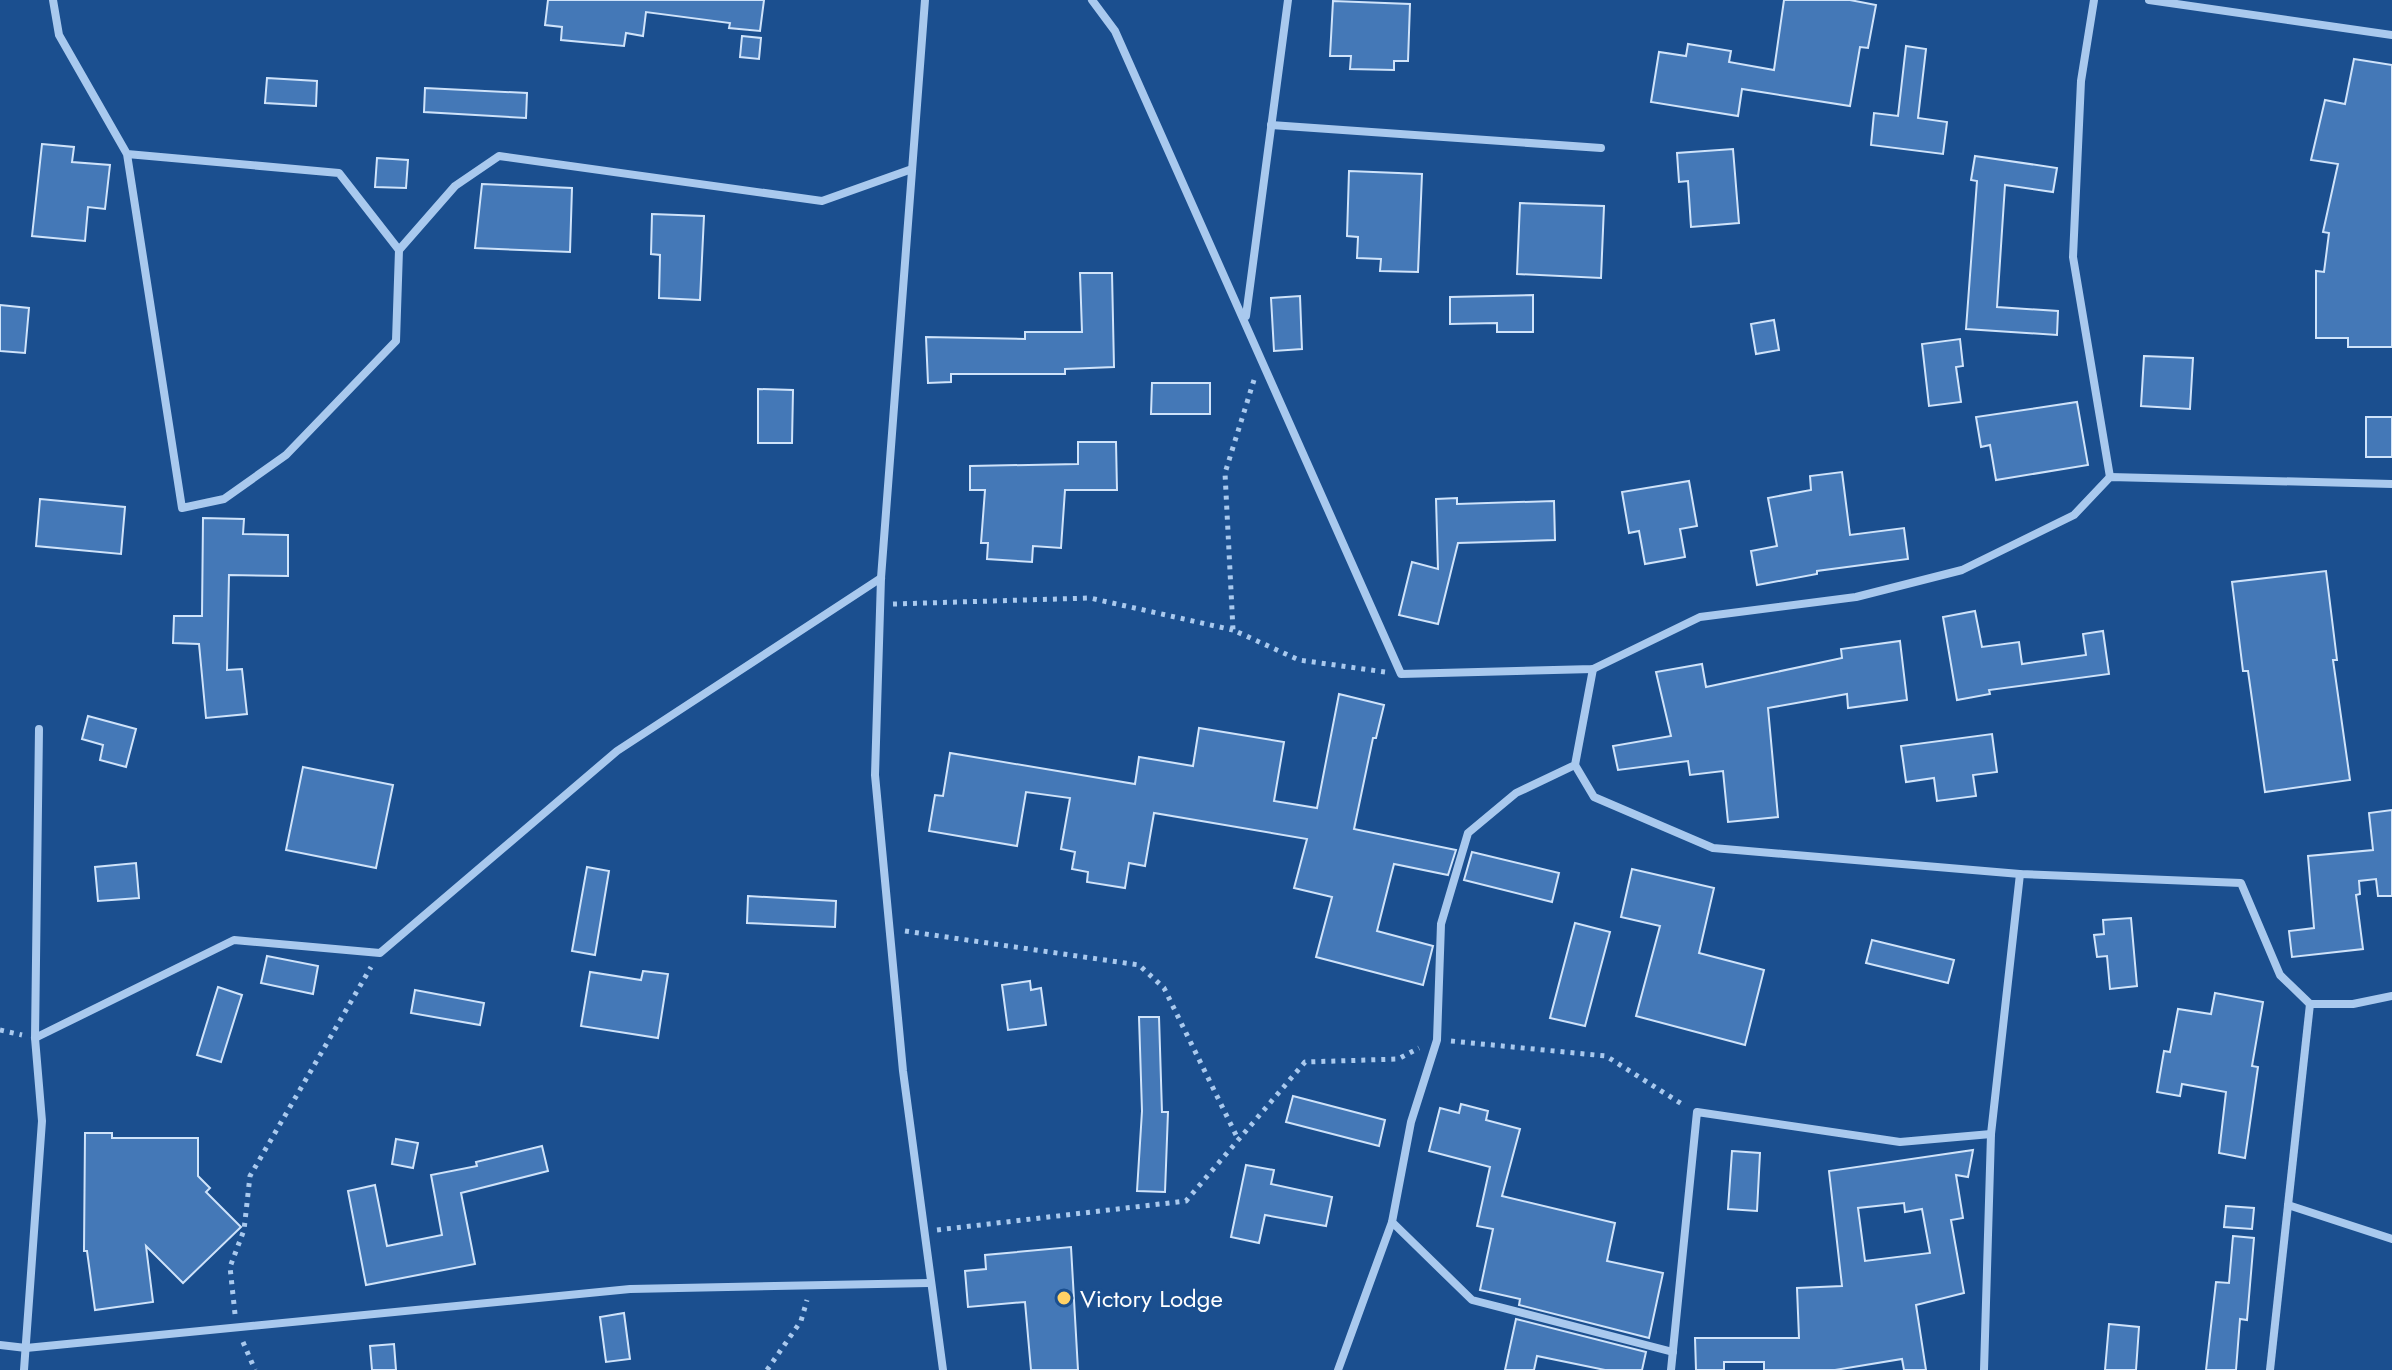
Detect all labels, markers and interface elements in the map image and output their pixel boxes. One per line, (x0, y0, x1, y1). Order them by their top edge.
place label: Victory Lodge (1080, 1281, 1223, 1316)
marker: Victory Lodge (1055, 1289, 1073, 1307)

